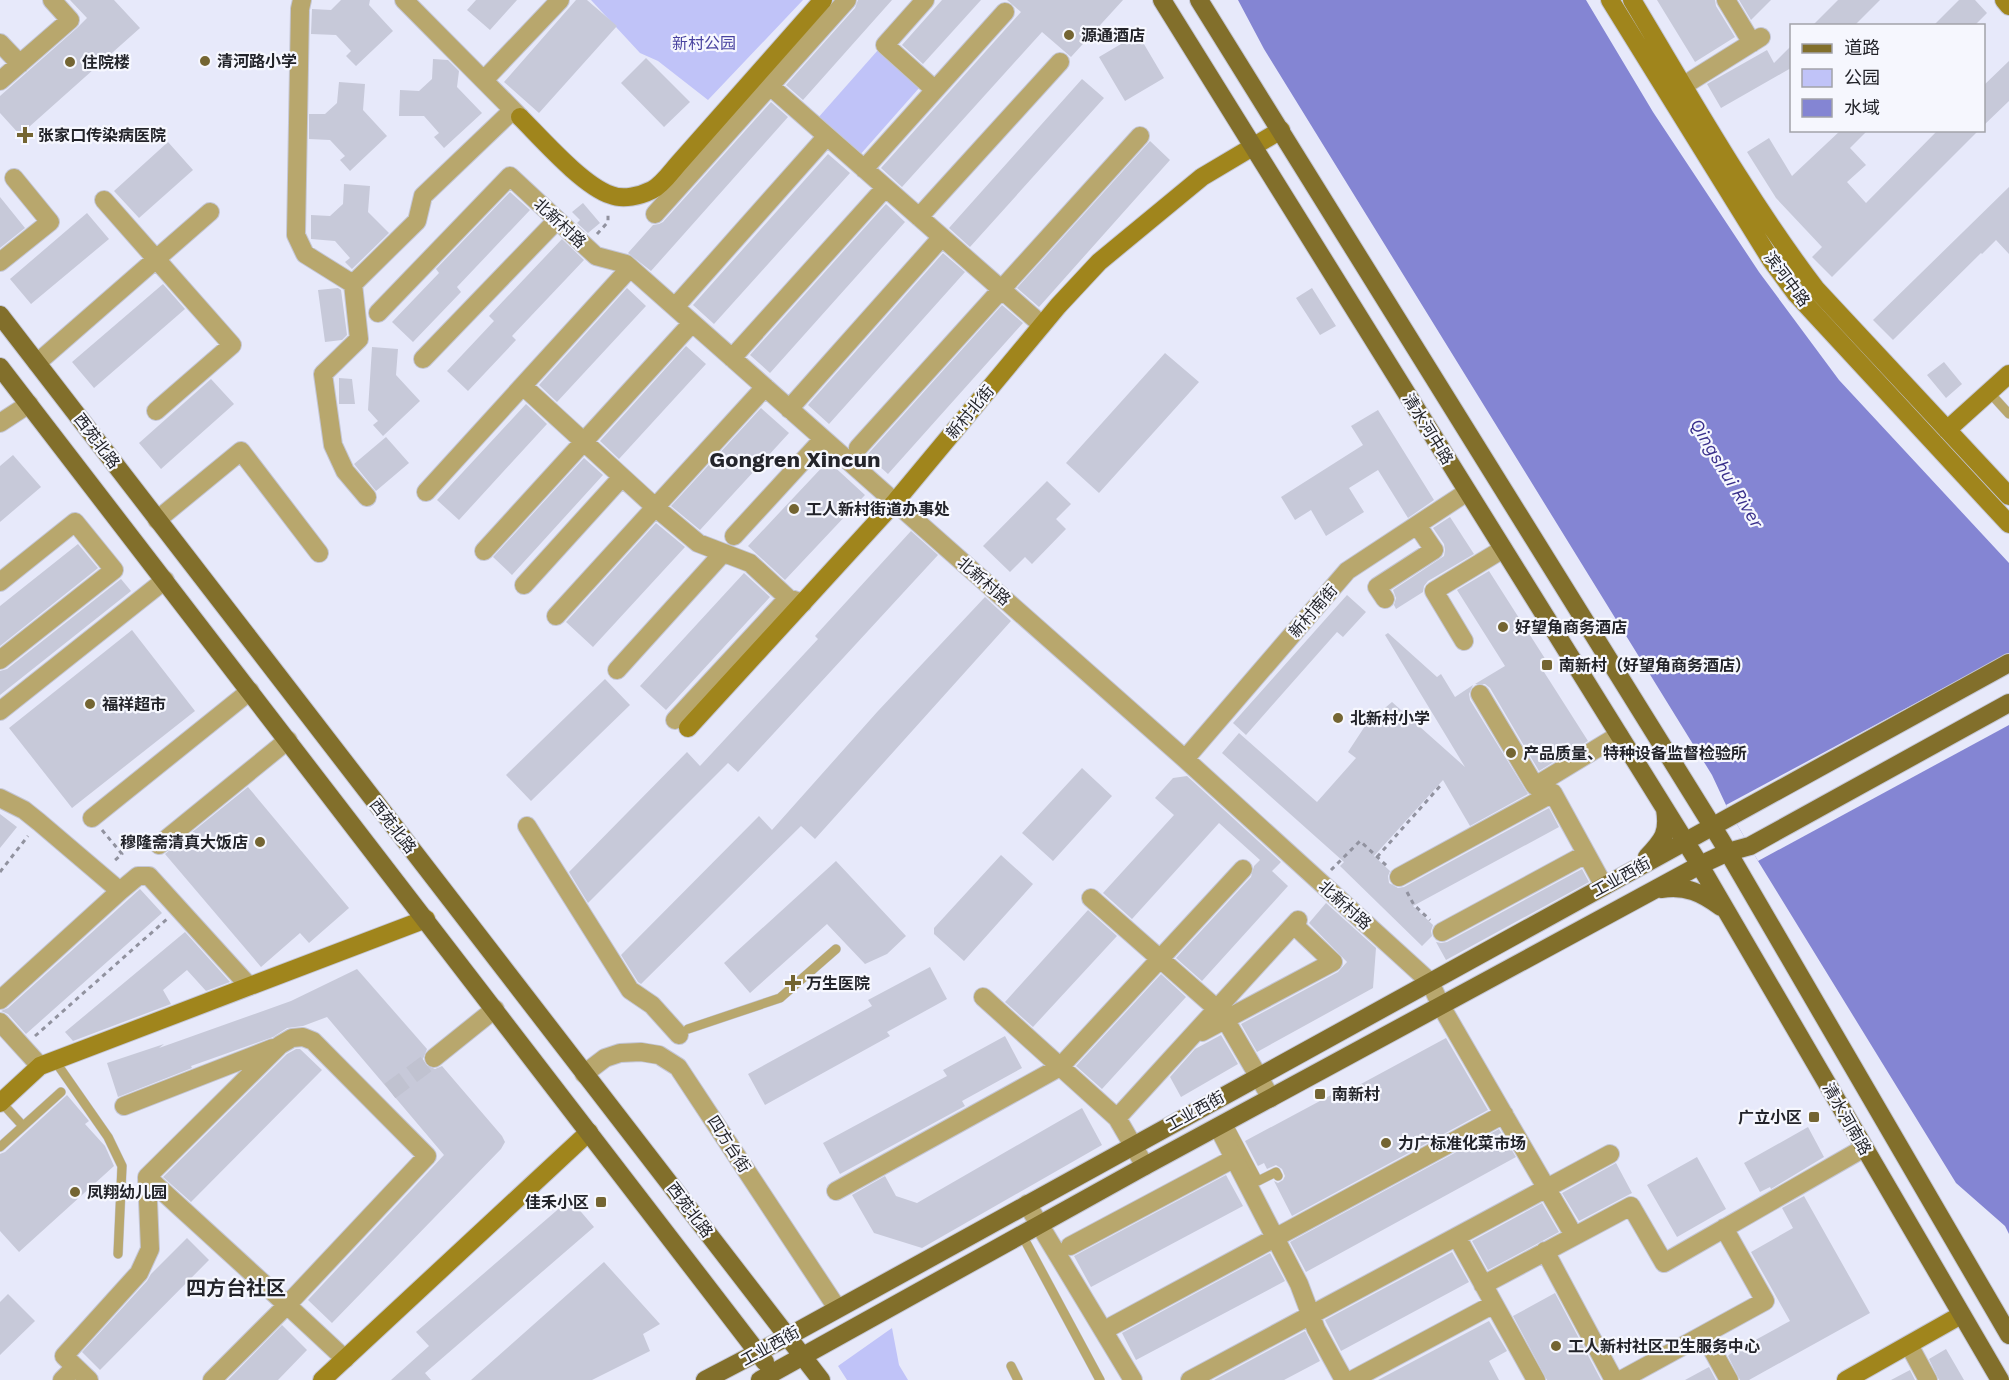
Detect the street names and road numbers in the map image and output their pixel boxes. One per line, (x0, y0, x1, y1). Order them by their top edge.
street label: 北新村路 (530, 194, 590, 252)
street label: 滨河中路 (1760, 248, 1814, 310)
street label: 新村北街 (942, 381, 998, 443)
street label: 清水河中路 (1399, 390, 1457, 468)
street label: 西苑北路 (70, 410, 124, 472)
street label: 北新村路 (954, 553, 1014, 609)
street label: 新村南街 (1285, 581, 1341, 641)
street label: 西苑北路 (366, 795, 420, 857)
street label: 工业西街 (1588, 853, 1654, 901)
street label: 北新村路 (1315, 877, 1375, 933)
street label: 清水河南路 (1819, 1080, 1875, 1158)
street label: 工业西街 (1162, 1087, 1228, 1135)
street label: 四方台街 (704, 1112, 754, 1176)
street label: 西苑北路 (663, 1179, 717, 1241)
street label: 工业西街 (737, 1322, 803, 1370)

